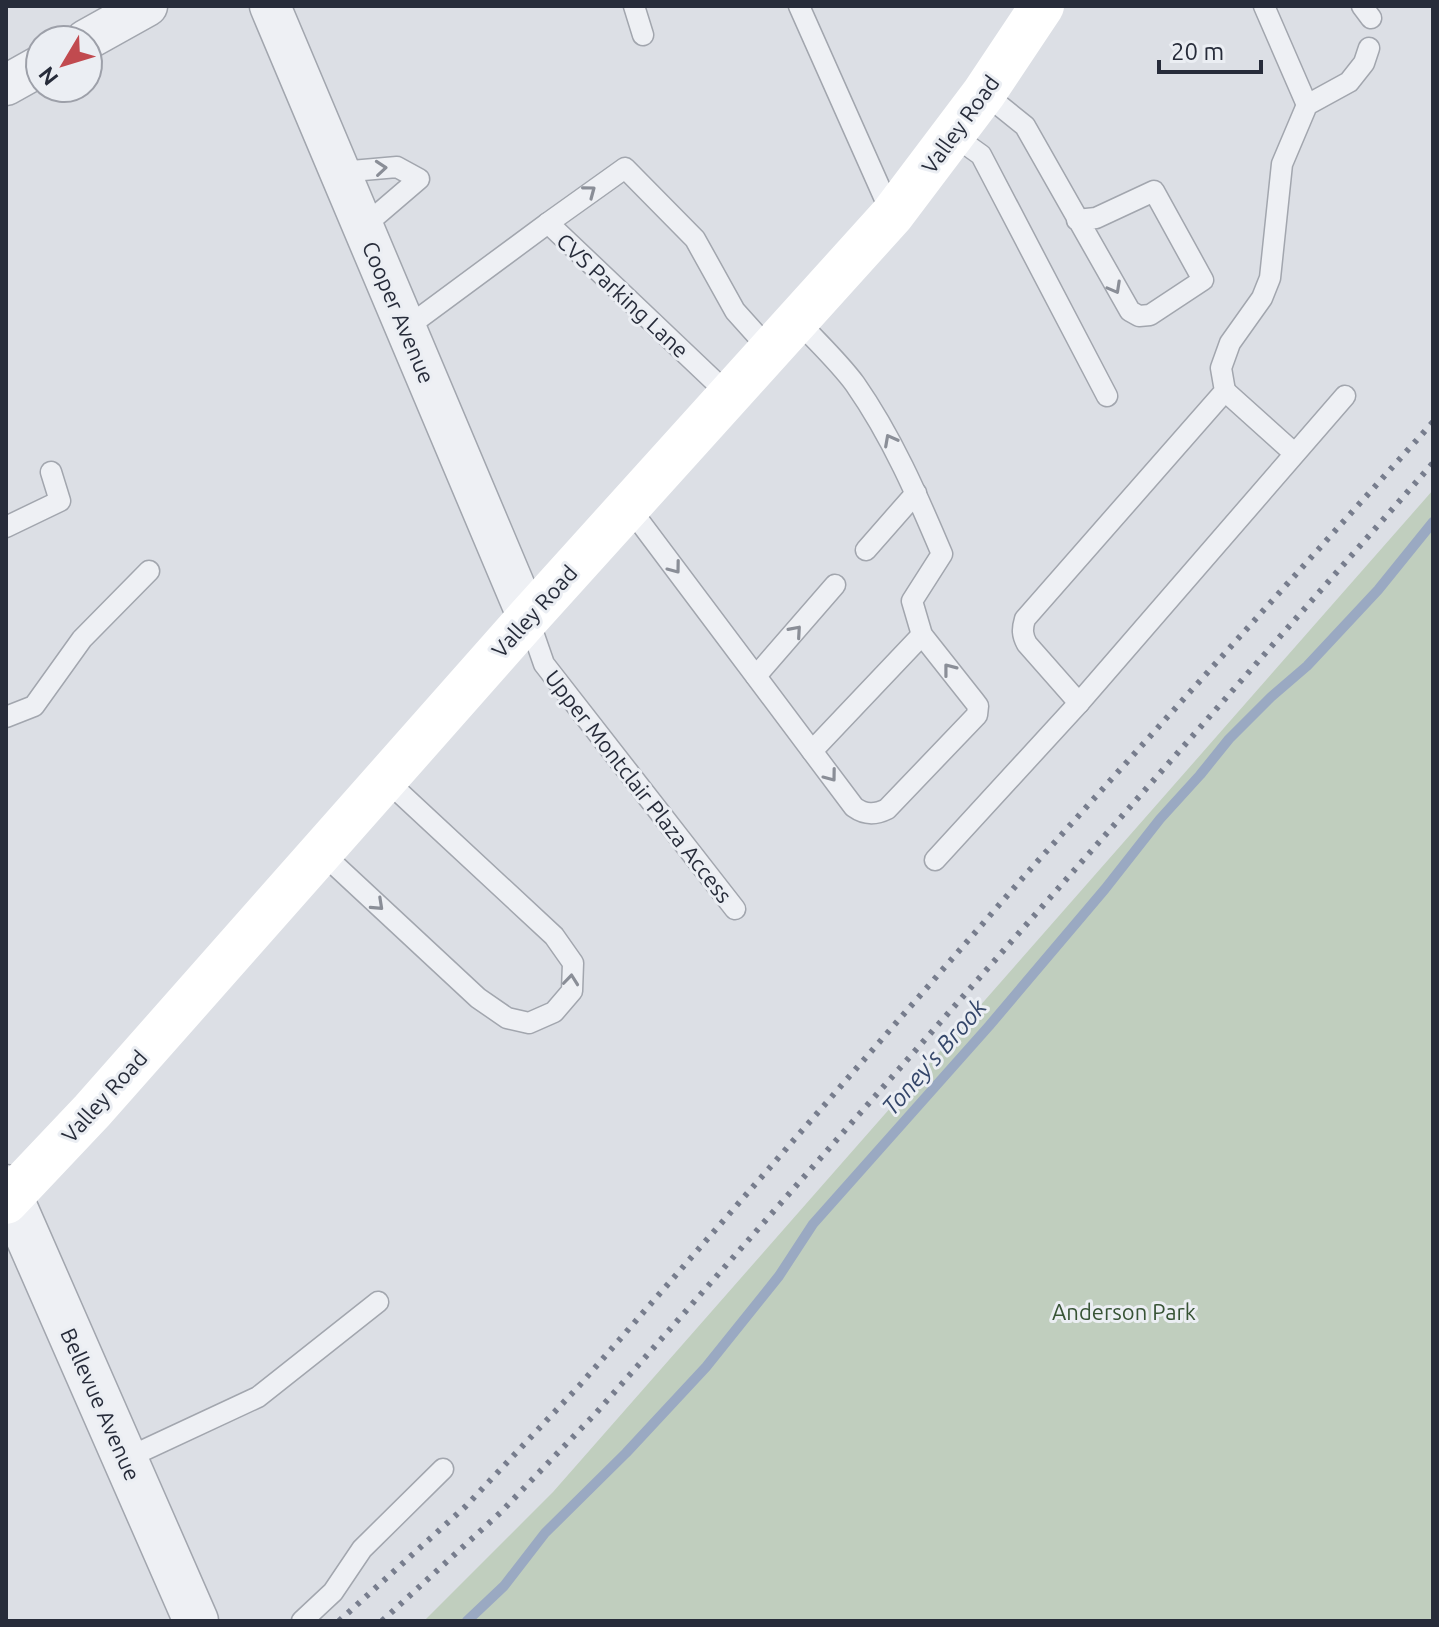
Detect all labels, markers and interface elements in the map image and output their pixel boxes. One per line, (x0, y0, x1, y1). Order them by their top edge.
north arrow (24, 24, 104, 104)
scale bar (1159, 24, 1261, 74)
text: 20 m (1171, 38, 1224, 65)
text: N (33, 62, 63, 91)
street label: Valley Road (916, 70, 1004, 178)
one-way arrow (375, 160, 388, 177)
one-way arrow (582, 187, 596, 201)
street label: CVS Parking Lane (552, 228, 694, 362)
street label: Cooper Avenue (358, 237, 440, 387)
one-way arrow (1106, 280, 1121, 294)
one-way arrow (884, 434, 899, 448)
street label: Valley Road (486, 560, 582, 662)
one-way arrow (666, 560, 680, 574)
one-way arrow (786, 625, 800, 640)
one-way arrow (945, 663, 959, 678)
street label: Upper Montclair Plaza Access (540, 665, 738, 907)
one-way arrow (822, 768, 836, 782)
one-way arrow (369, 896, 383, 911)
one-way arrow (563, 974, 580, 987)
water label: Toney's Brook (876, 993, 992, 1120)
street label: Valley Road (56, 1045, 152, 1147)
park label: Anderson Park (1052, 1299, 1196, 1324)
street label: Bellevue Avenue (56, 1324, 146, 1484)

